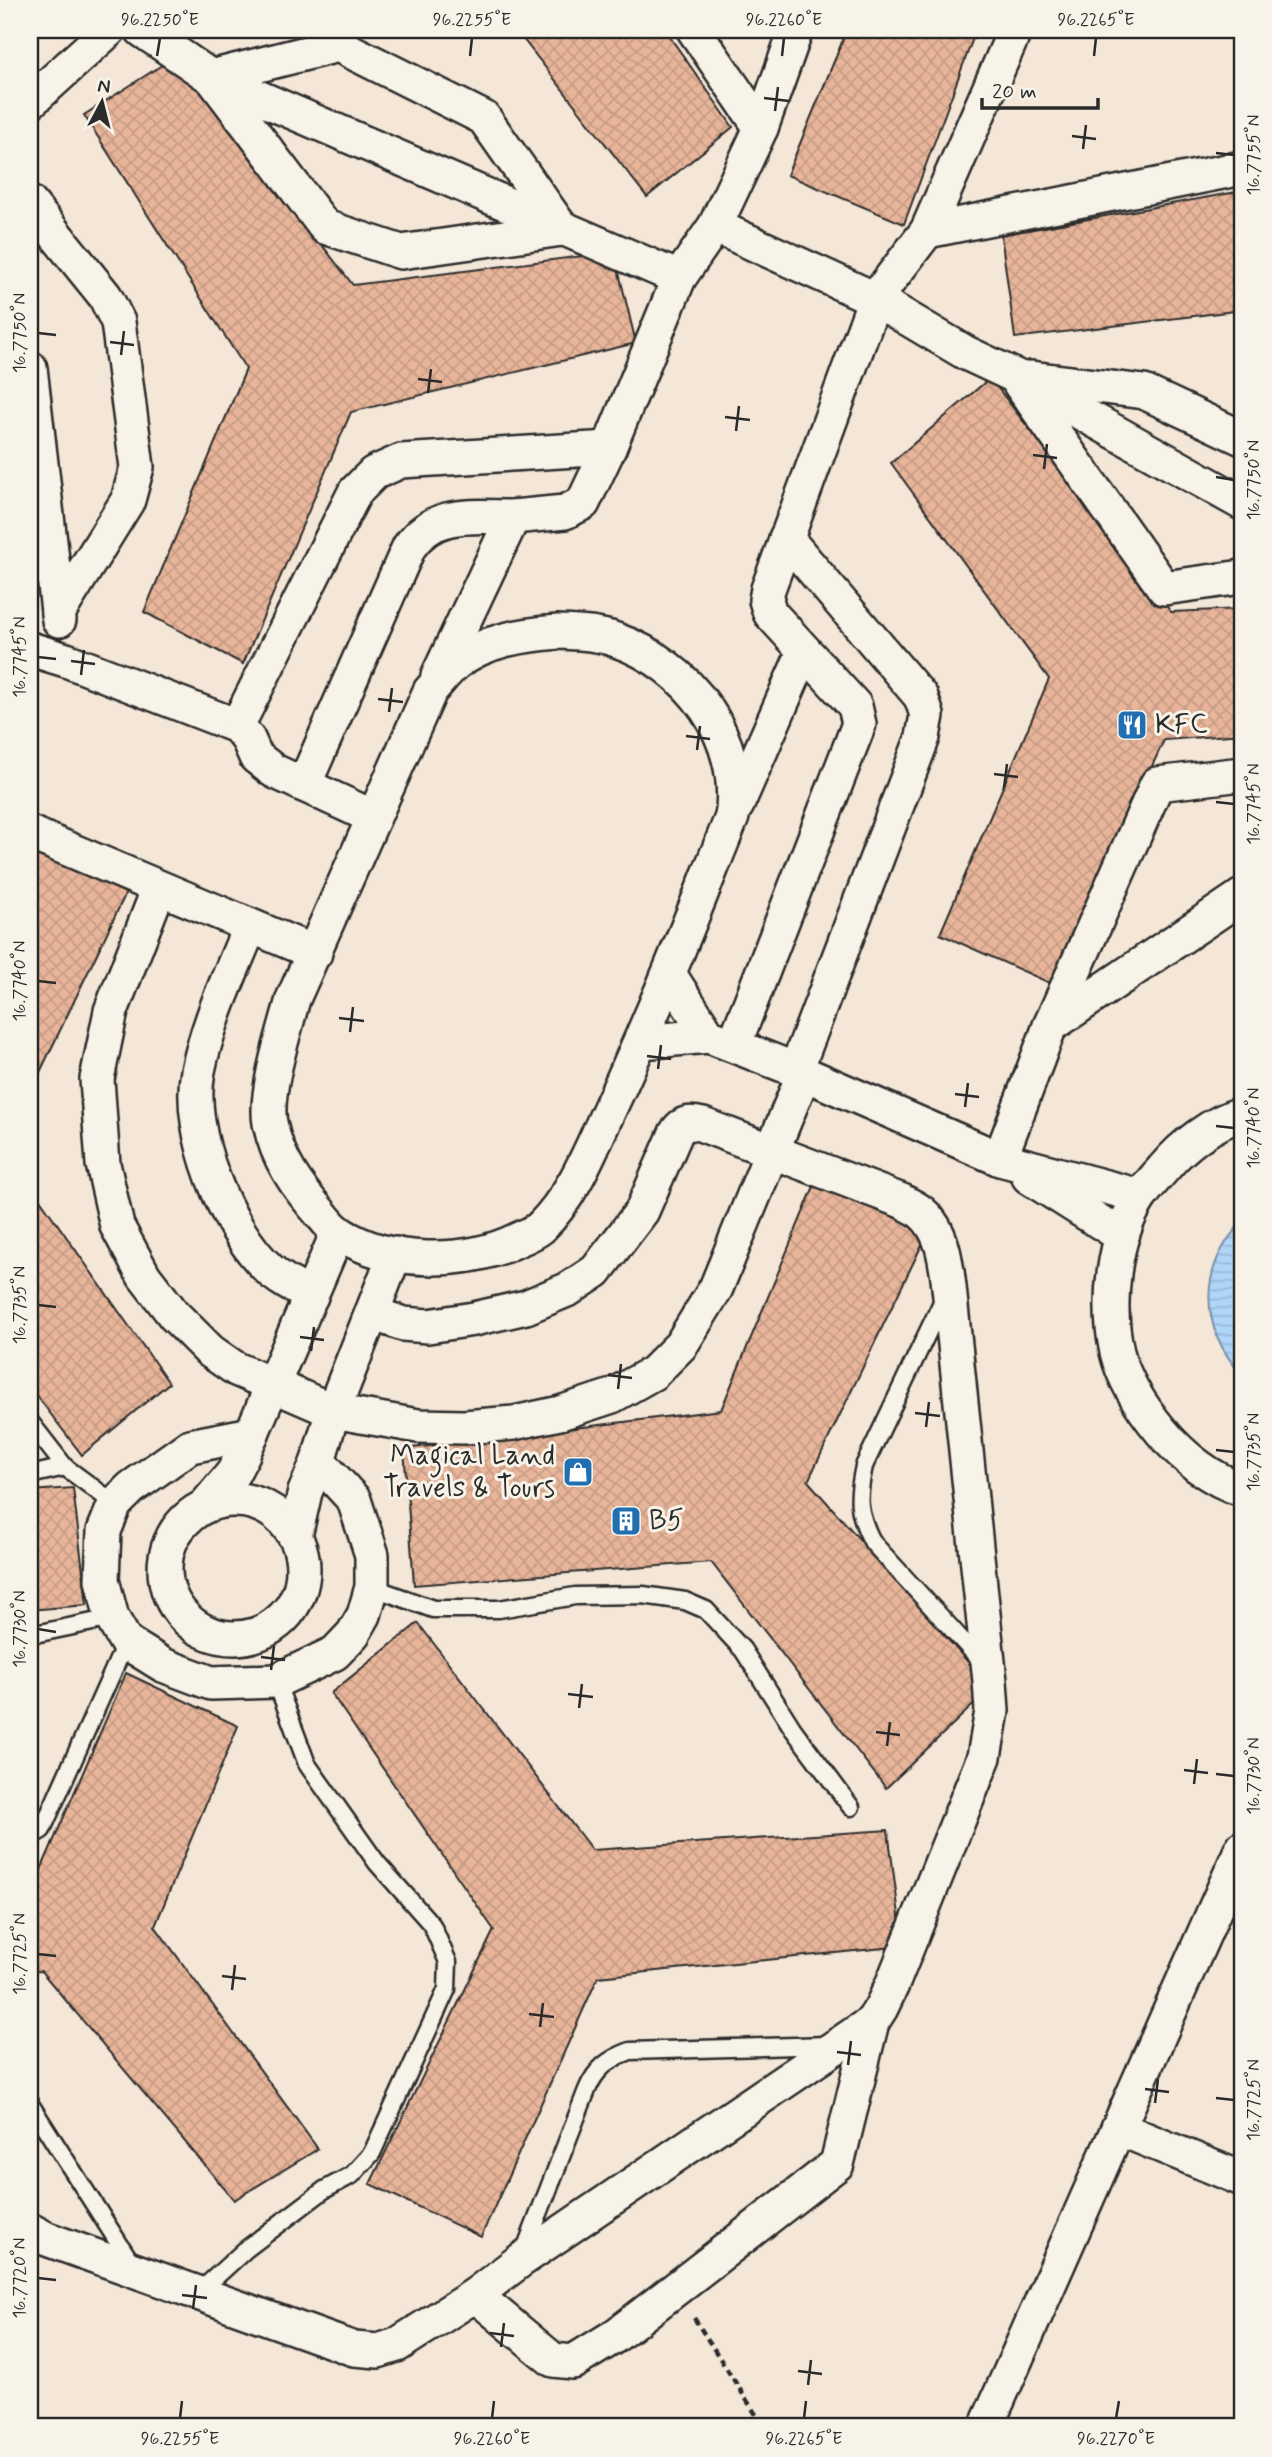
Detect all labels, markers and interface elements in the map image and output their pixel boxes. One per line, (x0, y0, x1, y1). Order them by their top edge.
text: 96.2250°E (121, 8, 199, 32)
text: 96.2255°E (433, 8, 511, 32)
text: 96.2260°E (746, 8, 822, 32)
text: 96.2265°E (1057, 8, 1135, 32)
north arrow (66, 66, 136, 136)
scale bar (982, 66, 1097, 110)
text: N (96, 73, 112, 100)
text: 20 m (992, 78, 1037, 106)
text: 16.7755°N (1242, 114, 1266, 196)
text: 16.7750°N (8, 293, 32, 373)
text: 16.7750°N (1242, 440, 1266, 520)
text: 16.7745°N (8, 616, 32, 698)
place label: KFC (1155, 707, 1208, 744)
restaurant icon: KFC (1115, 708, 1149, 742)
text: 16.7745°N (1242, 763, 1266, 845)
text: 16.7740°N (8, 941, 32, 1021)
text: 16.7740°N (1242, 1088, 1266, 1168)
text: 16.7735°N (8, 1266, 32, 1344)
text: 16.7735°N (1242, 1413, 1266, 1491)
place label: Magical Land Travels & Tours (383, 1438, 555, 1507)
shop icon: Magical Land Travels & Tours (561, 1455, 595, 1489)
place label: B5 (649, 1503, 684, 1540)
building icon: B5 (609, 1504, 643, 1538)
text: 16.7730°N (8, 1590, 32, 1668)
text: 16.7730°N (1242, 1737, 1266, 1815)
text: 16.7725°N (8, 1913, 32, 1995)
text: 16.7725°N (1242, 2059, 1266, 2141)
text: 16.7720°N (8, 2237, 32, 2319)
text: 96.2255°E (141, 2427, 219, 2451)
text: 96.2260°E (454, 2427, 530, 2451)
text: 96.2265°E (765, 2427, 843, 2451)
text: 96.2270°E (1077, 2427, 1155, 2451)

